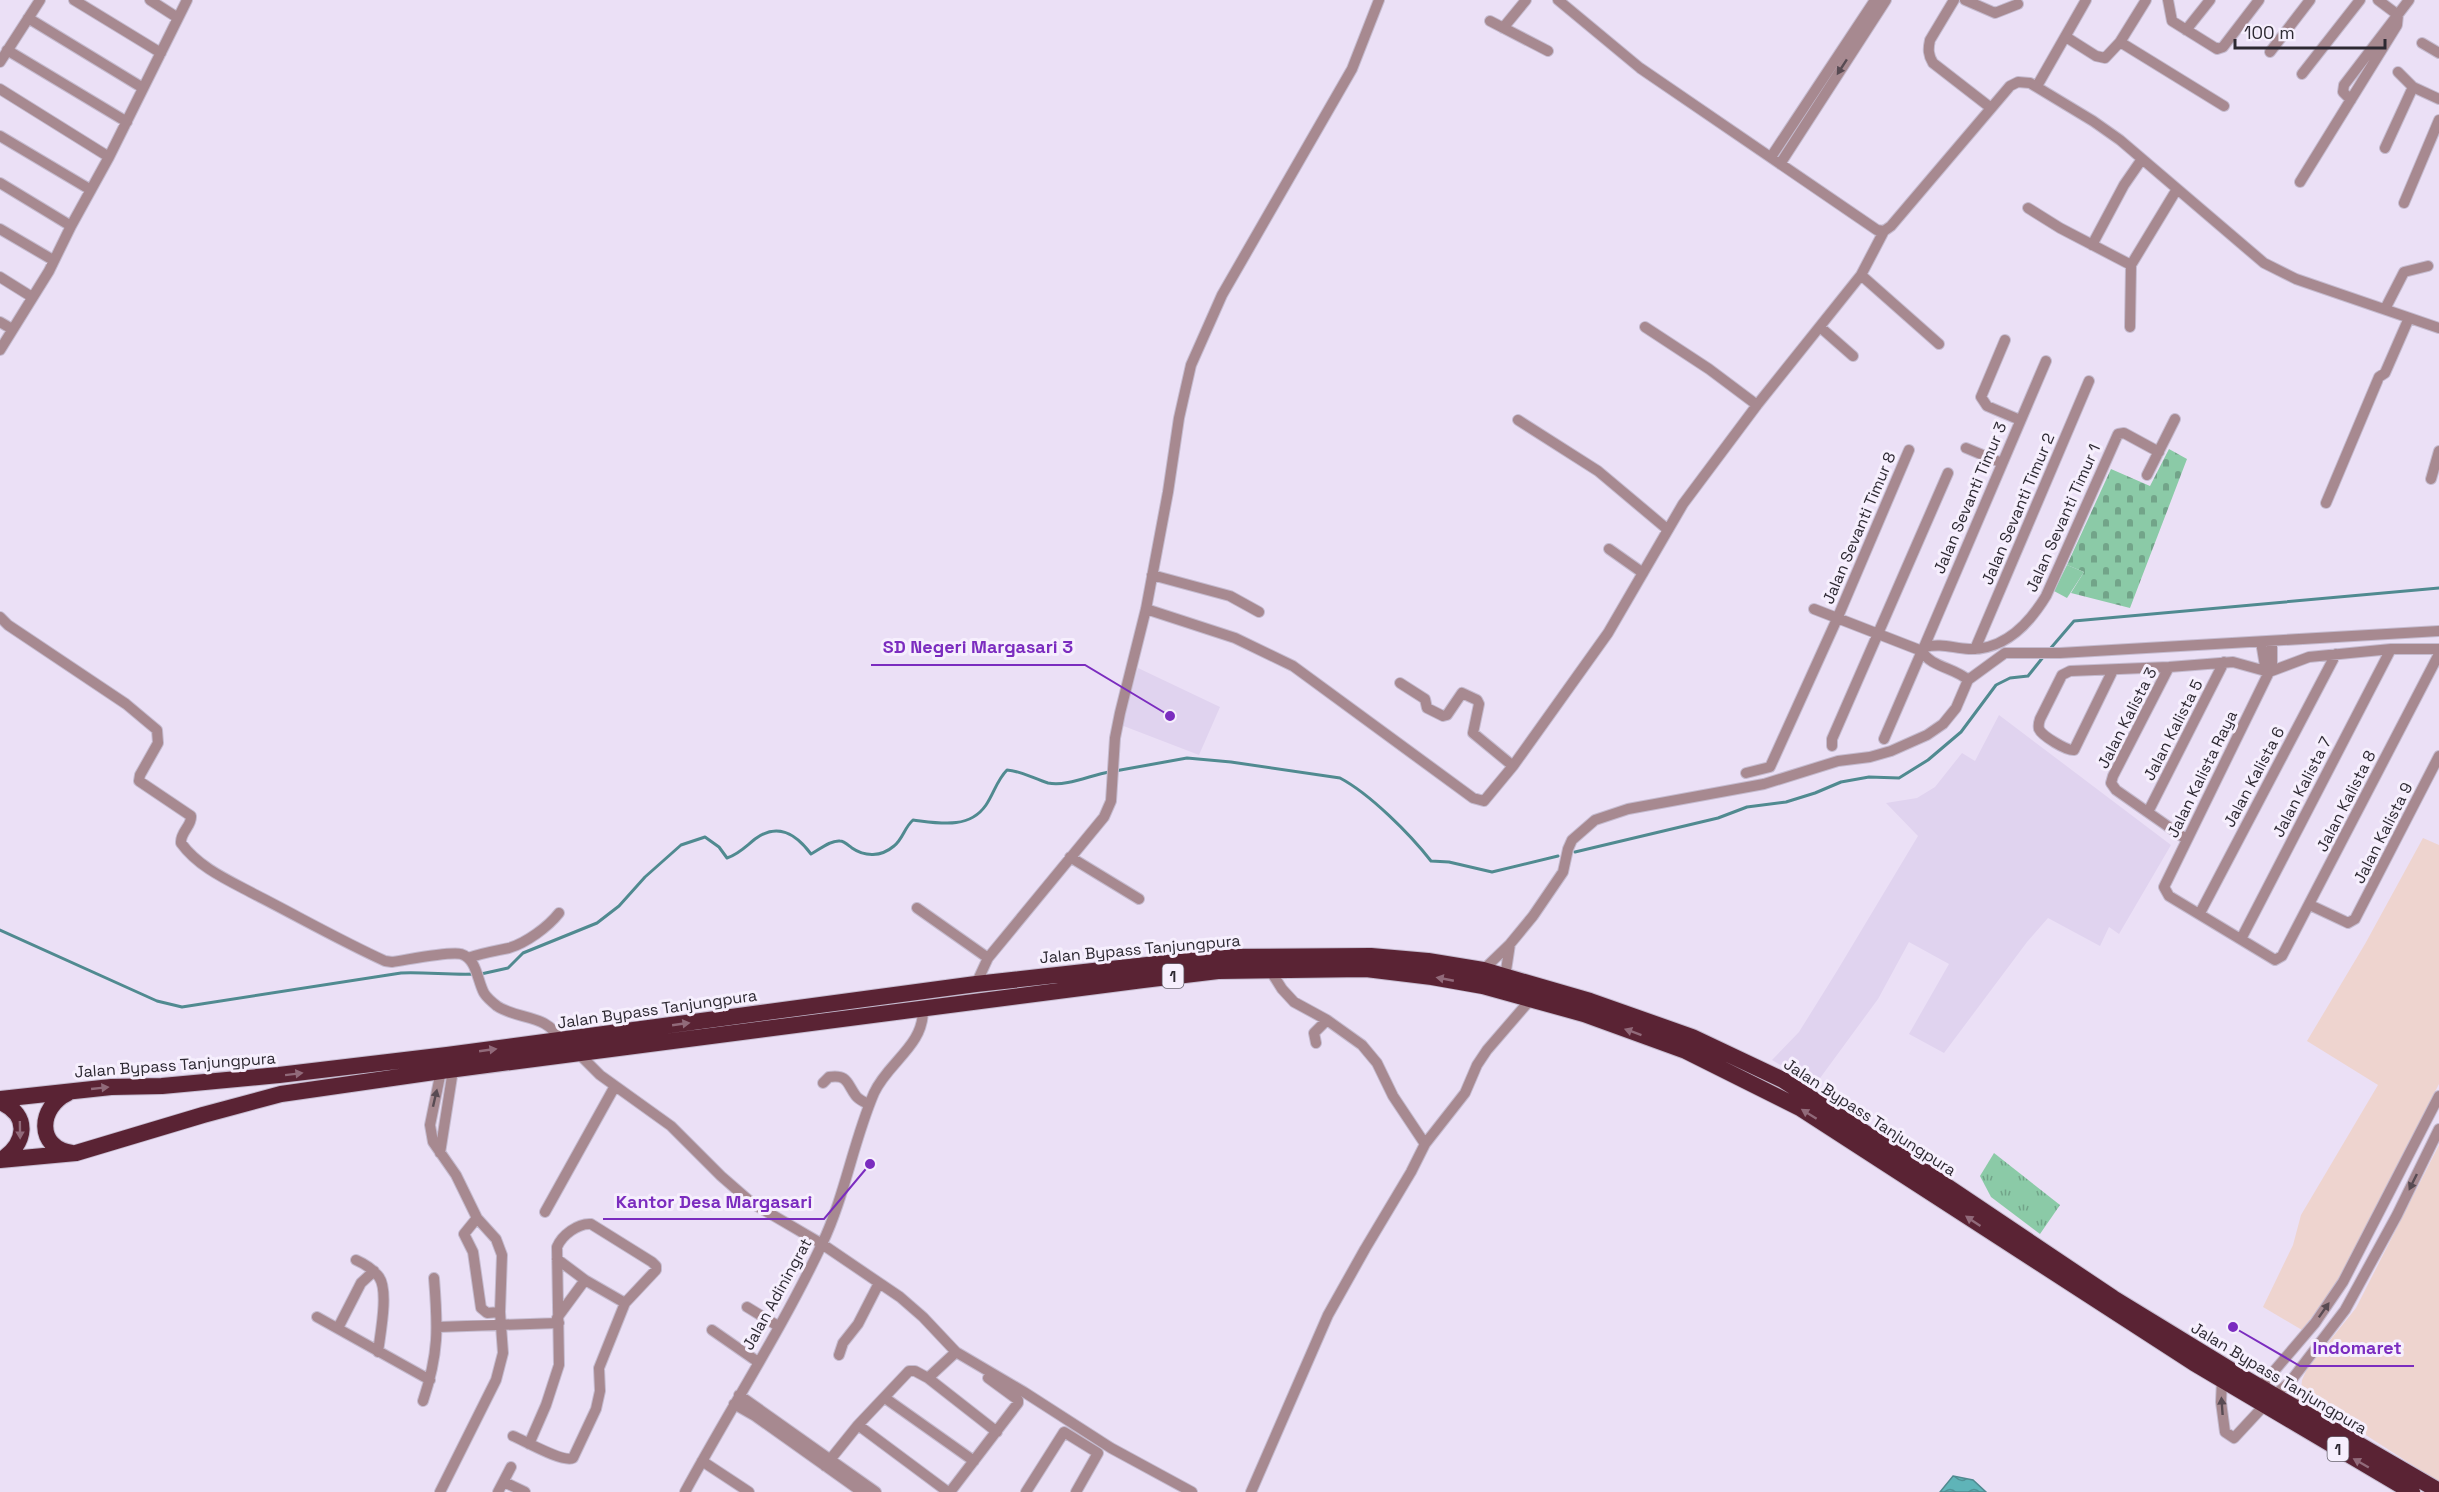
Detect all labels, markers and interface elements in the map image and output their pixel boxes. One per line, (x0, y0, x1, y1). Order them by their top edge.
scale bar (2235, 12, 2385, 50)
text: 100 m (2244, 21, 2295, 44)
one-way arrow (1837, 59, 1848, 75)
street label: Jalan Sevanti Timur 3 (1929, 419, 2011, 577)
street label: Jalan Sevanti Timur 2 (1977, 430, 2059, 588)
street label: Jalan Sevanti Timur 1 (2021, 441, 2105, 595)
street label: Jalan Sevanti Timur 8 (1817, 449, 1901, 607)
callout: SD Negeri Margasari 3 (871, 629, 1085, 665)
text: SD Negeri Margasari 3 (883, 635, 1073, 658)
street label: Jalan Kalista 3 (2093, 664, 2161, 772)
street label: Jalan Kalista 5 (2139, 676, 2207, 784)
street label: Jalan Kalista Raya (2162, 707, 2242, 841)
street label: Jalan Kalista 6 (2219, 723, 2289, 831)
street label: Jalan Kalista 7 (2268, 733, 2336, 841)
street label: Jalan Kalista 8 (2311, 747, 2381, 855)
street label: Jalan Kalista 9 (2348, 779, 2418, 887)
street label: Jalan Bypass Tanjungpura (1039, 930, 1241, 968)
road number: 1 (1162, 964, 1184, 988)
one-way arrow (1436, 974, 1455, 983)
street label: Jalan Bypass Tanjungpura (556, 985, 758, 1033)
one-way arrow (672, 1019, 691, 1028)
one-way arrow (1624, 1026, 1642, 1036)
one-way arrow (478, 1045, 497, 1054)
street label: Jalan Bypass Tanjungpura (74, 1047, 276, 1083)
street label: Jalan Bypass Tanjungpura (1780, 1053, 1960, 1181)
one-way arrow (285, 1069, 304, 1078)
one-way arrow (91, 1083, 110, 1093)
one-way arrow (431, 1088, 440, 1107)
one-way arrow (1801, 1109, 1817, 1120)
one-way arrow (15, 1121, 25, 1140)
one-way arrow (2409, 1173, 2419, 1191)
callout: Kantor Desa Margasari (603, 1183, 824, 1219)
text: Kantor Desa Margasari (616, 1190, 812, 1213)
one-way arrow (1964, 1215, 1981, 1226)
street label: Jalan Adiningrat (738, 1234, 816, 1354)
one-way arrow (2318, 1303, 2330, 1319)
street label: Jalan Bypass Tanjungpura (2187, 1317, 2371, 1439)
callout: Indomaret (2300, 1330, 2414, 1366)
text: Indomaret (2312, 1336, 2402, 1359)
one-way arrow (2217, 1397, 2227, 1416)
road number: 1 (2328, 1437, 2348, 1461)
one-way arrow (2353, 1457, 2369, 1468)

